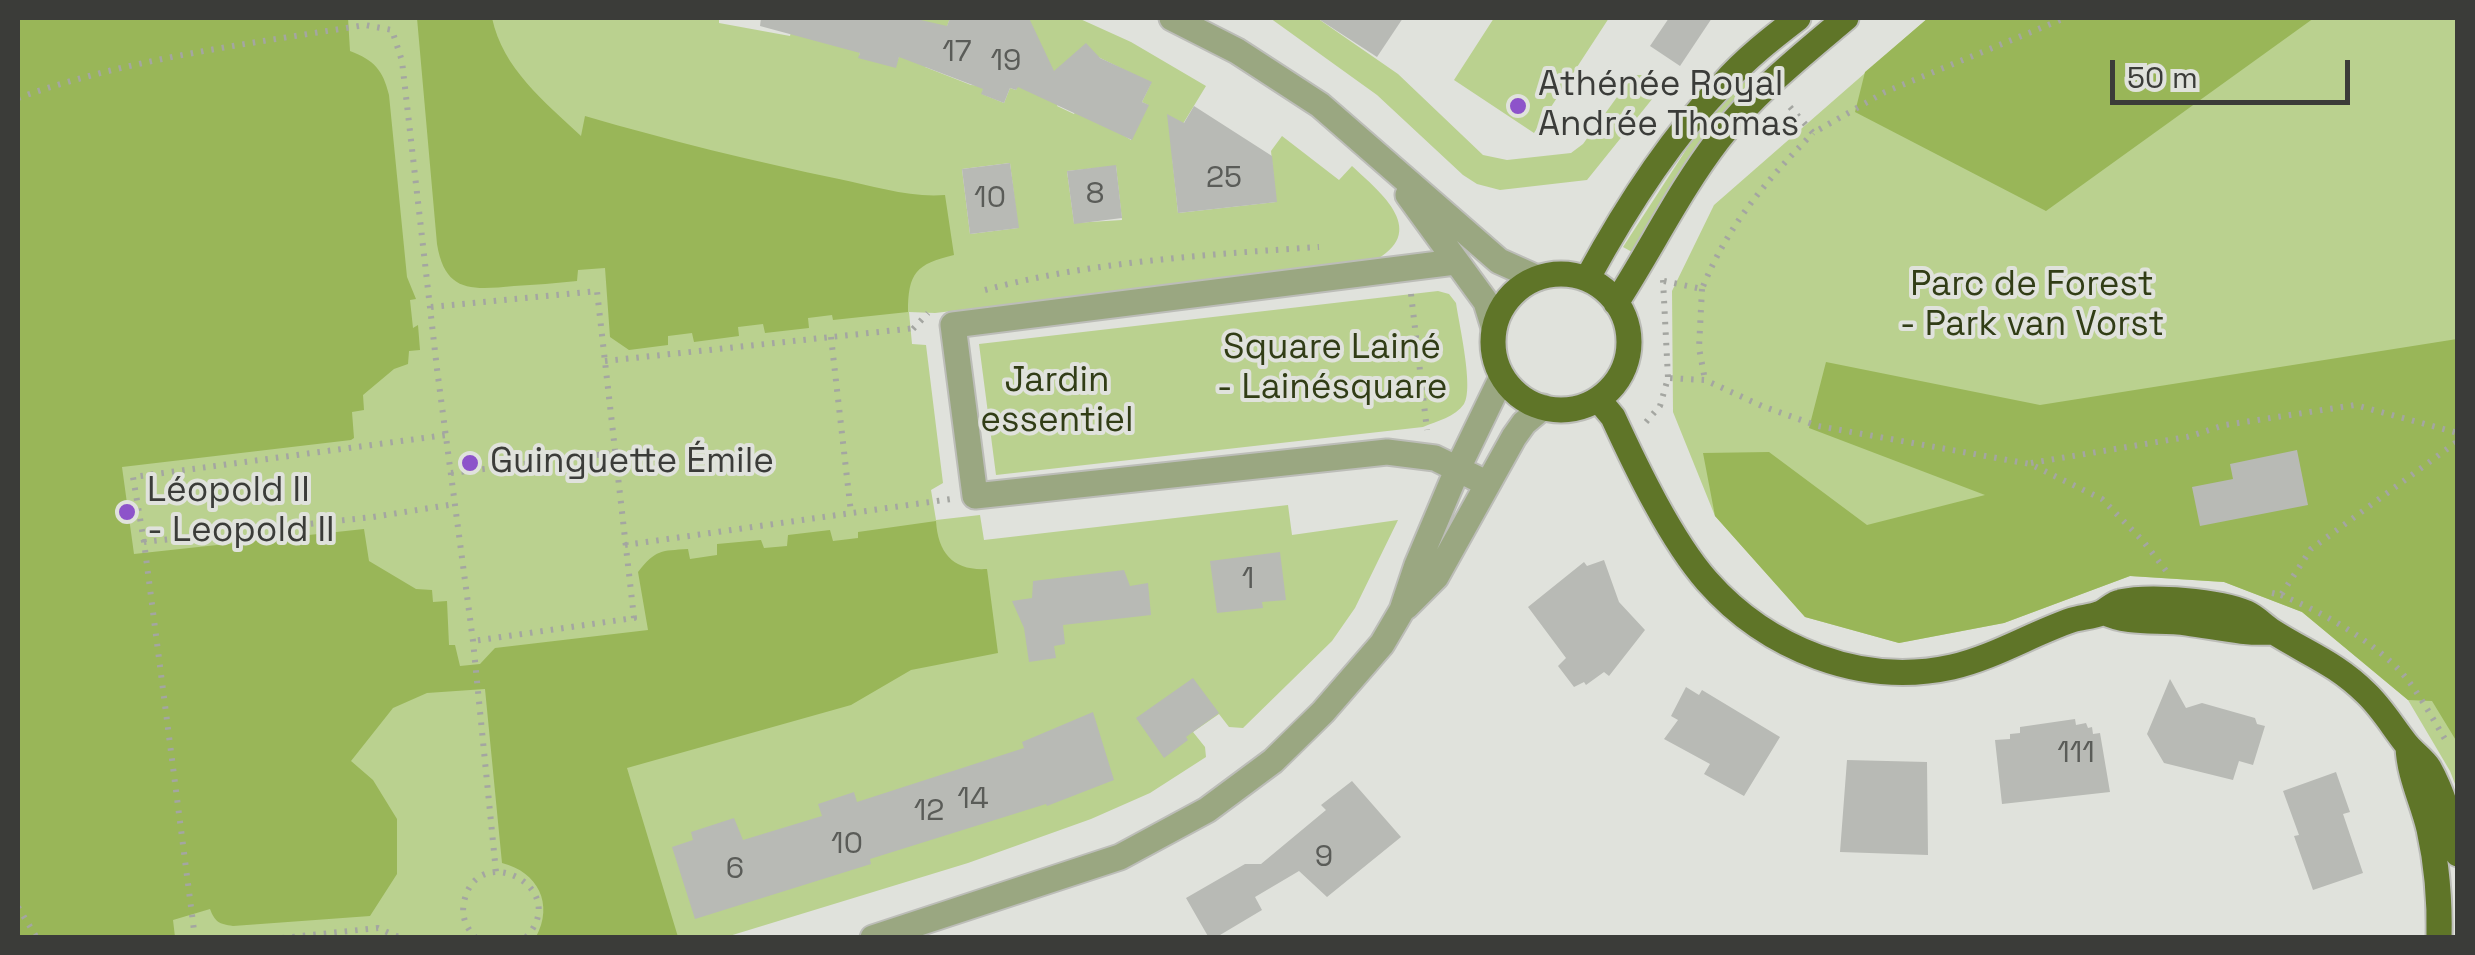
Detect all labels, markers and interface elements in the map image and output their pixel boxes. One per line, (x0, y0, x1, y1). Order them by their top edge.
house number: 17 (942, 35, 972, 71)
scale bar (2115, 40, 2355, 102)
house number: 19 (991, 44, 1021, 80)
text: 50 m (2127, 58, 2198, 97)
place label: Athénée Royal Andrée Thomas (1538, 65, 1799, 147)
marker: Athénée Royal Andrée Thomas (1507, 95, 1529, 117)
house number: 25 (1206, 161, 1242, 197)
house number: 8 (1086, 177, 1104, 213)
house number: 10 (974, 181, 1006, 217)
park label: Parc de Forest - Park van Vorst (1900, 265, 2164, 347)
park label: Square Lainé - Lainésquare (1217, 328, 1447, 410)
park label: Jardin essentiel (980, 361, 1134, 443)
place label: Guinguette Émile (490, 442, 774, 484)
marker: Guinguette Émile (459, 452, 481, 474)
place label: Léopold II - Leopold II (147, 471, 335, 553)
marker: Léopold II - Leopold II (116, 501, 138, 523)
house number: 1 (1242, 562, 1254, 598)
house number: 111 (2057, 736, 2095, 772)
house number: 14 (957, 782, 989, 818)
house number: 12 (914, 794, 944, 830)
house number: 10 (831, 827, 863, 863)
house number: 9 (1315, 840, 1333, 876)
house number: 6 (726, 852, 744, 888)

